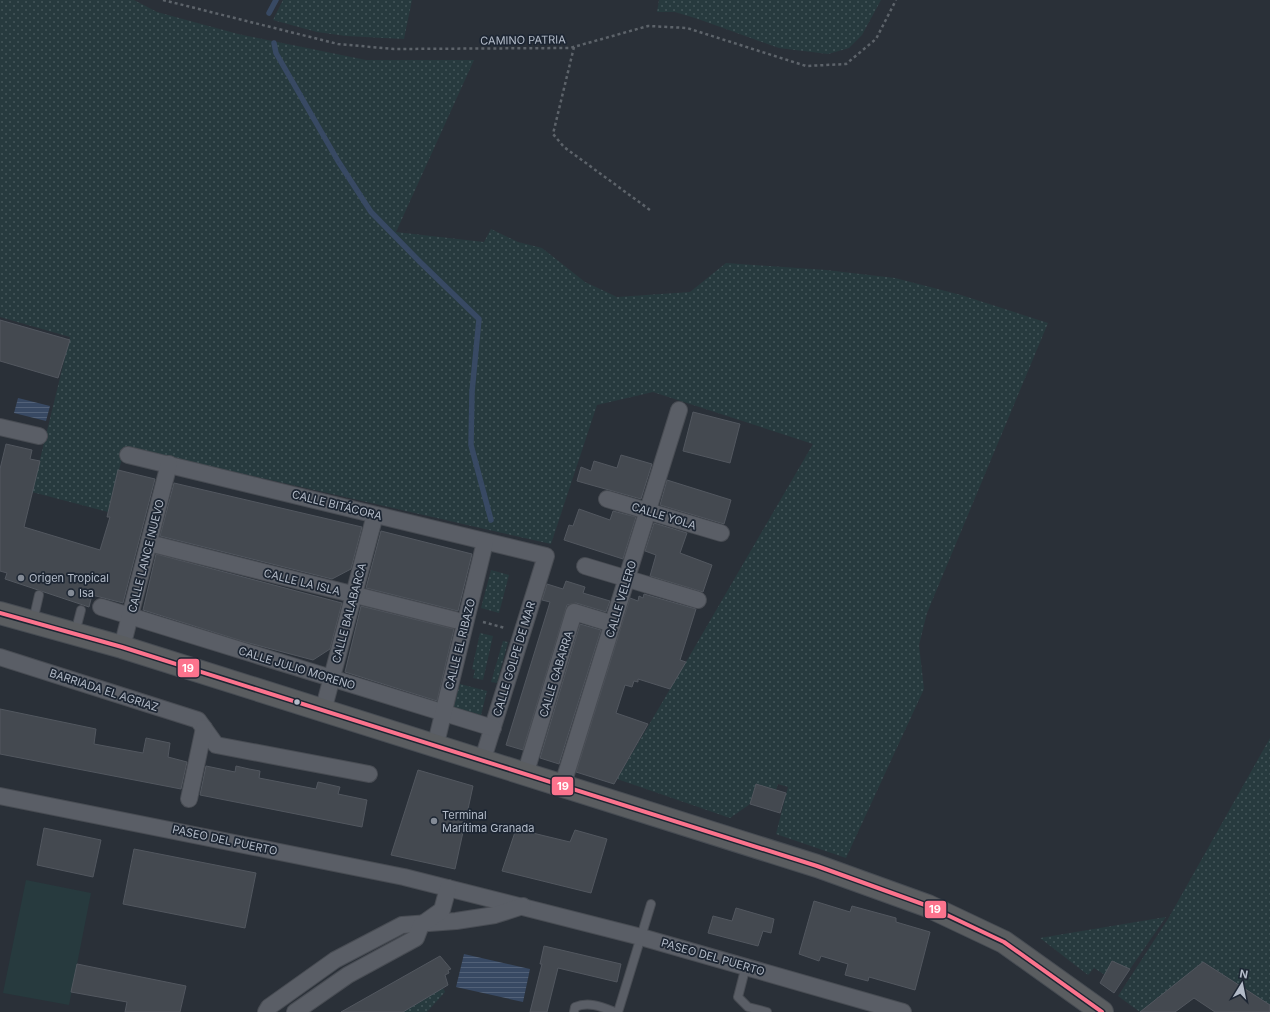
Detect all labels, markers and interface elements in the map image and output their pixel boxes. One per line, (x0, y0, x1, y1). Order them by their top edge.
street label: CAMINO PATRIA (480, 32, 566, 48)
street label: CALLE BITÁCORA (291, 487, 384, 523)
street label: CALLE LANCE NUEVO (125, 498, 167, 614)
street label: CALLE YOLA (630, 500, 698, 533)
street label: CALLE VELERO (603, 559, 639, 639)
street label: CALLE BALABARCA (329, 561, 369, 665)
street label: CALLE LA ISLA (262, 566, 342, 598)
place label: Origen Tropical (29, 571, 109, 585)
marker: Origen Tropical (16, 573, 26, 583)
place label: Isa (79, 586, 94, 600)
marker: Isa (66, 588, 76, 598)
street label: CALLE EL RIBAZO (442, 597, 478, 691)
street label: CALLE GOLPE DE MAR (490, 600, 538, 718)
street label: CALLE GABARRA (536, 629, 576, 719)
street label: CALLE JULIO MORENO (237, 644, 357, 692)
line badge: 19 (177, 658, 200, 678)
text: 19 (182, 661, 194, 675)
street label: BARRIADA EL AGRIAZ (48, 666, 160, 714)
unlabelled marker (292, 697, 302, 707)
line badge: 19 (551, 776, 574, 796)
text: 19 (557, 779, 569, 793)
place label: Terminal Marítima Granada (442, 808, 534, 835)
marker: Terminal Marítima Granada (429, 816, 439, 826)
street label: PASEO DEL PUERTO (171, 822, 279, 858)
line badge: 19 (924, 900, 947, 919)
text: 19 (929, 902, 941, 916)
street label: PASEO DEL PUERTO (660, 936, 766, 978)
north arrow (1222, 964, 1262, 1004)
text: N (1238, 967, 1249, 982)

